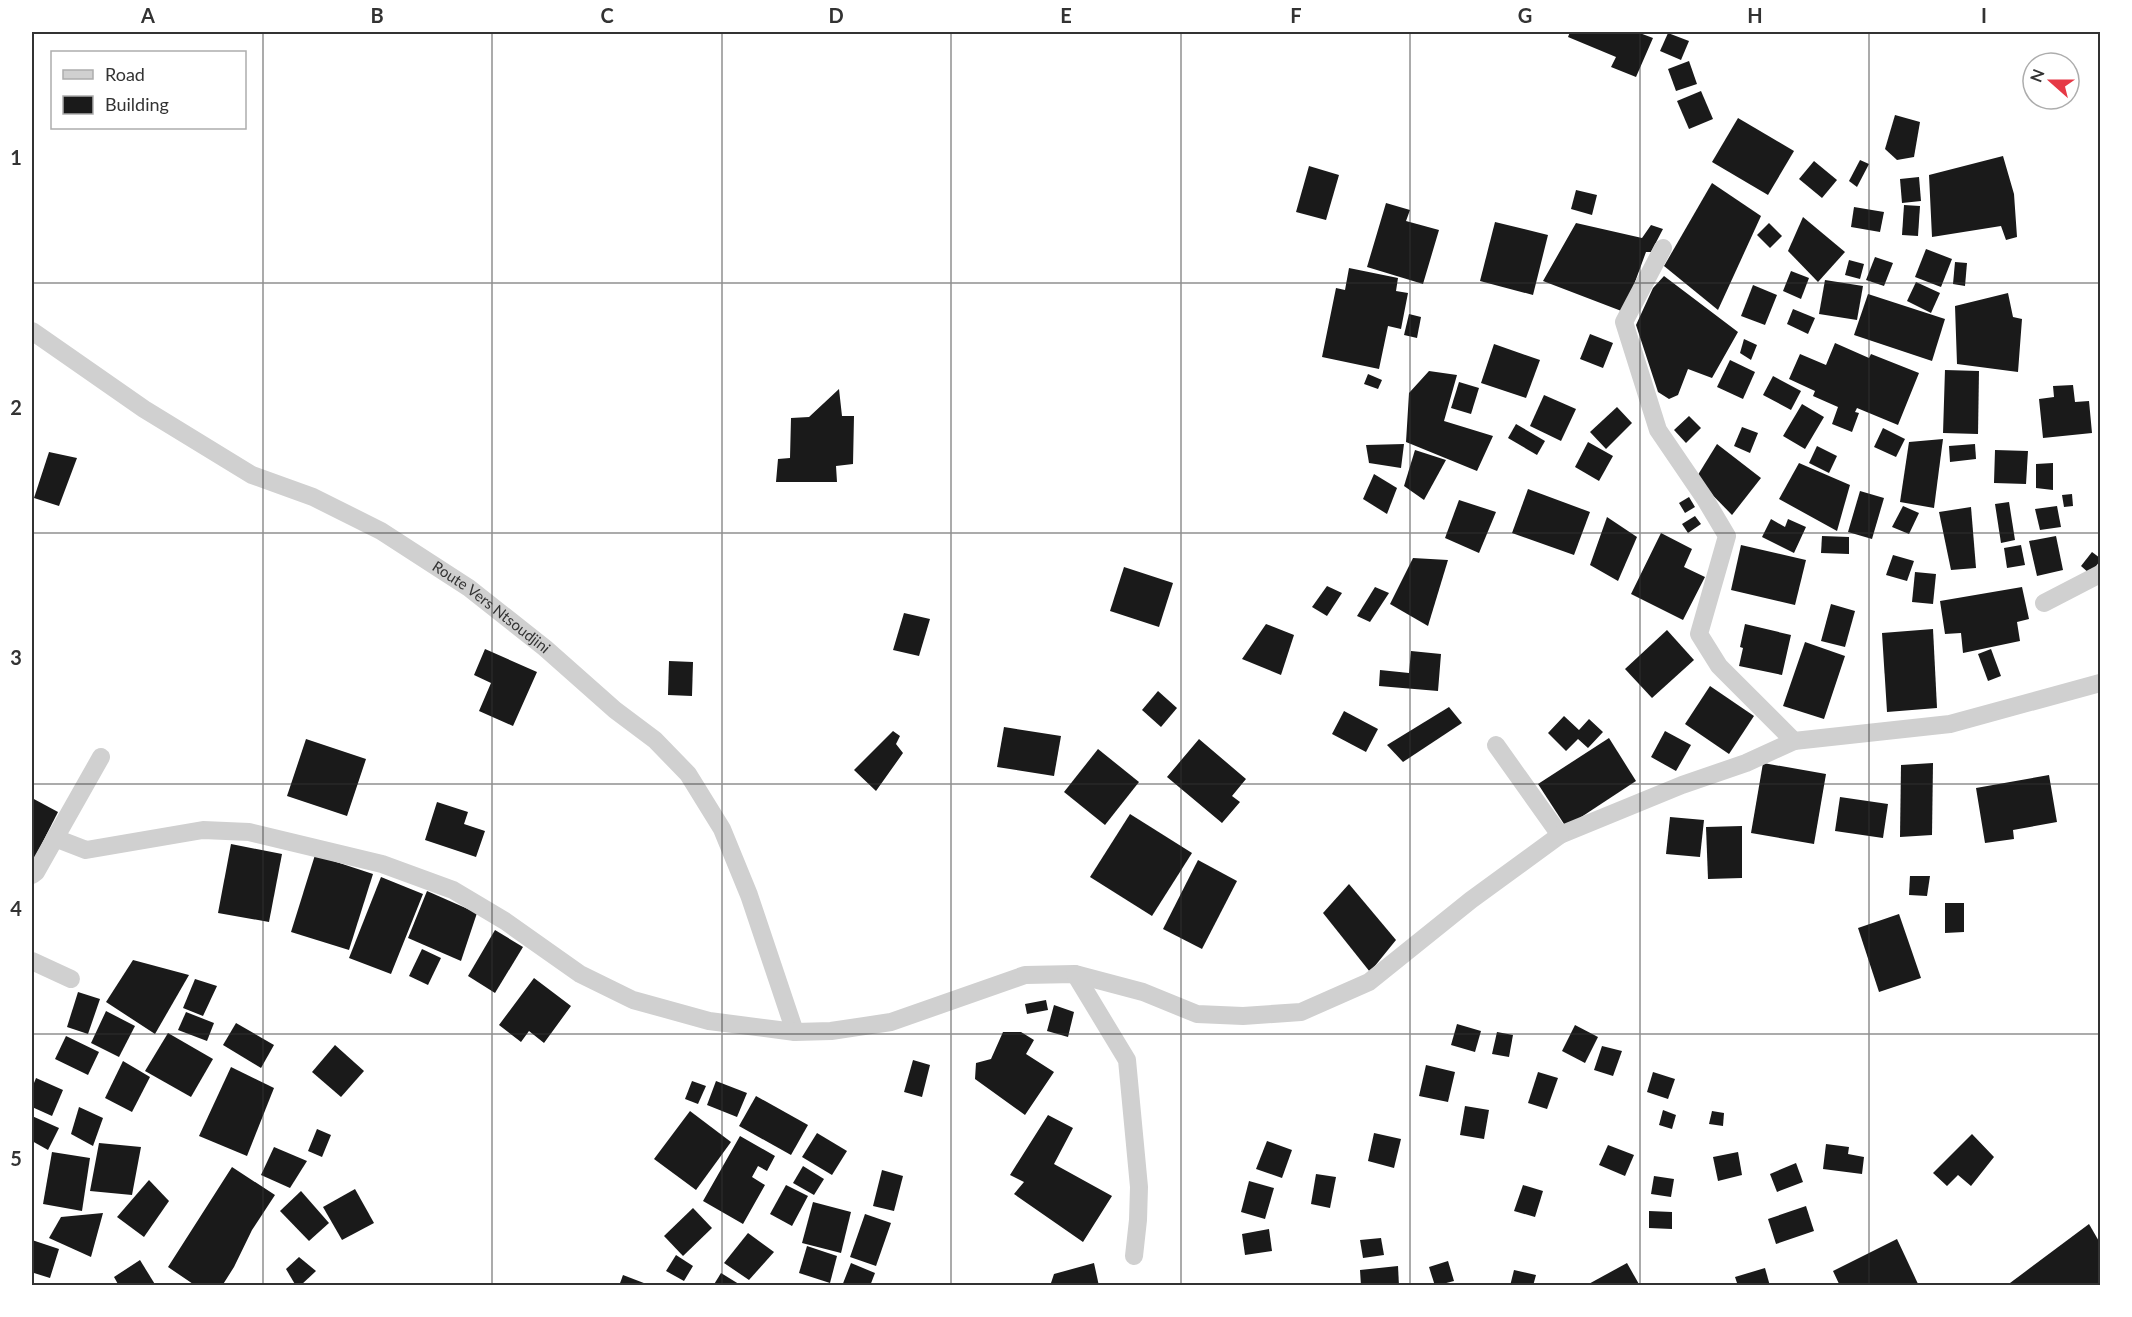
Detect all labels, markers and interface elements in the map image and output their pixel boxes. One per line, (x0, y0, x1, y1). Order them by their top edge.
text: A (140, 3, 155, 27)
text: B (370, 3, 384, 27)
text: C (600, 3, 614, 27)
text: D (828, 3, 844, 27)
text: E (1060, 3, 1072, 27)
text: F (1290, 3, 1302, 27)
text: G (1518, 3, 1532, 27)
text: H (1747, 3, 1763, 27)
text: I (1981, 3, 1987, 27)
legend (51, 51, 246, 129)
north arrow (2021, 51, 2081, 111)
text: Road (105, 63, 145, 85)
text: N (2025, 66, 2048, 85)
text: Building (105, 93, 169, 115)
text: 1 (10, 145, 22, 169)
text: 2 (10, 395, 22, 419)
street label: Route Vers Ntsoudjini (429, 557, 554, 656)
text: 3 (10, 645, 22, 669)
text: 4 (10, 896, 22, 920)
text: 5 (10, 1146, 22, 1170)

